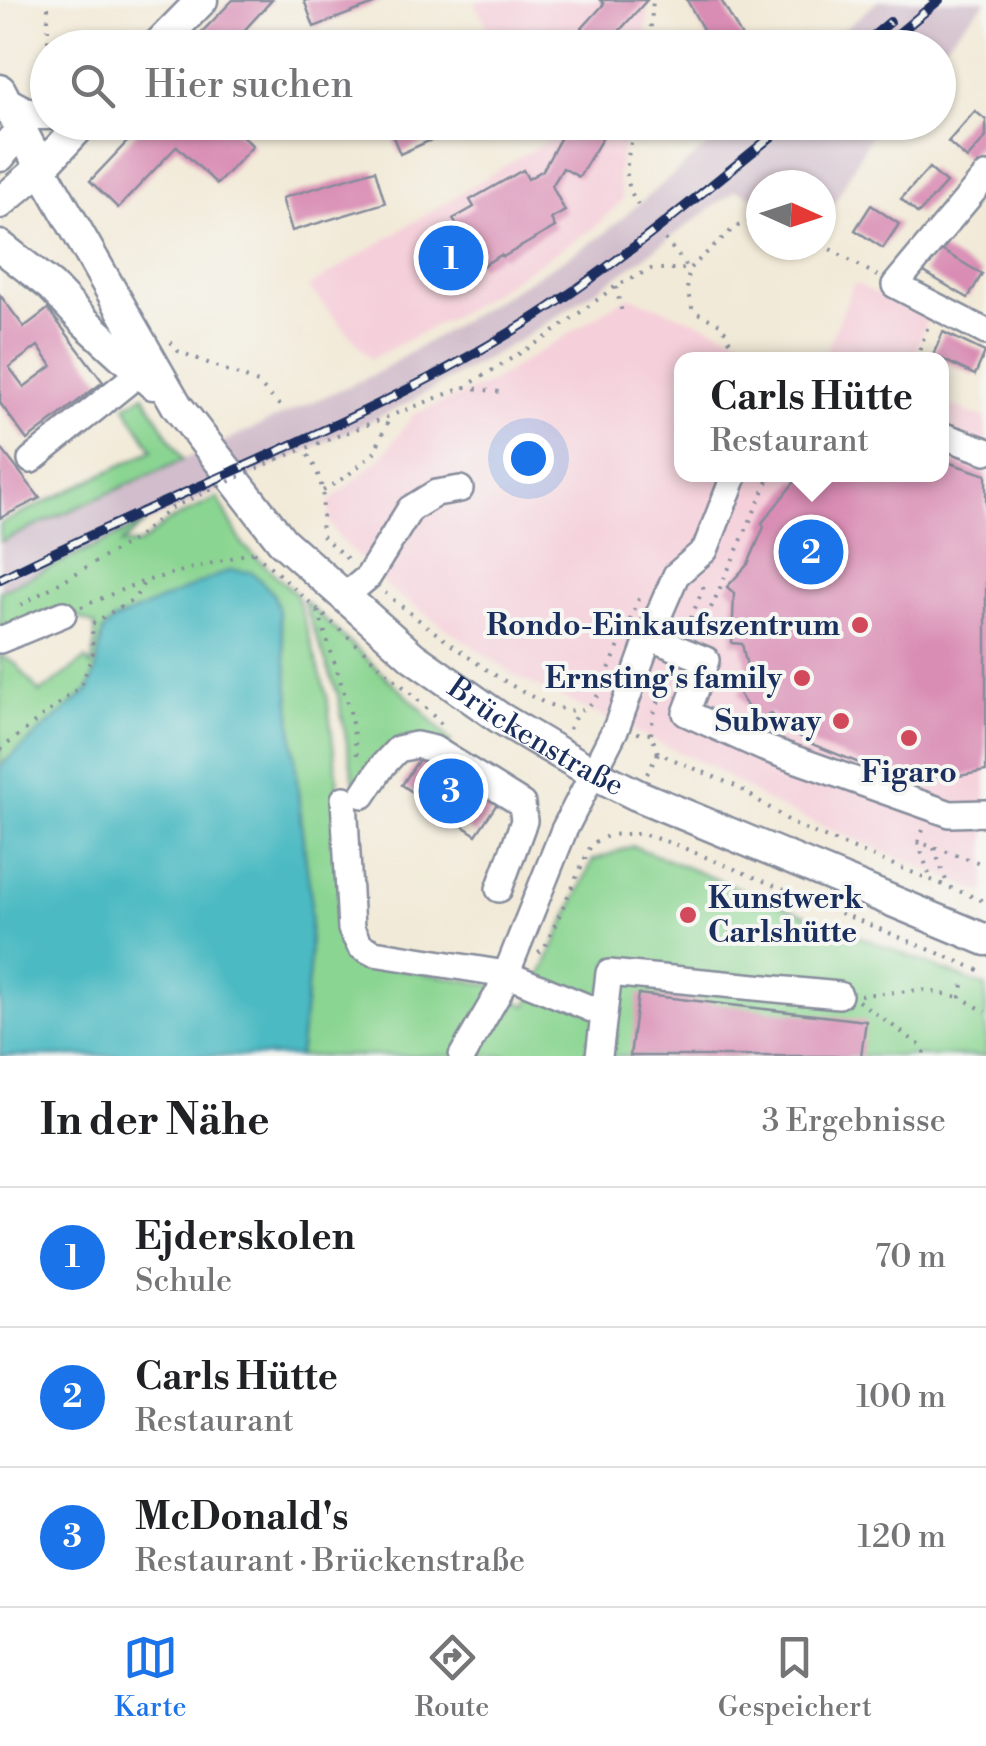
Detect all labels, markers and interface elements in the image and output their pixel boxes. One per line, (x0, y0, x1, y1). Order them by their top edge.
search box (30, 30, 956, 140)
icon: search (65, 58, 120, 113)
text: Hier suchen (145, 62, 353, 109)
north arrow (746, 170, 836, 260)
pin: 1 (418, 220, 484, 296)
popup (674, 352, 949, 482)
text: Carls Hütte (710, 374, 913, 421)
text: Restaurant (710, 421, 869, 461)
your location (503, 433, 554, 484)
pin: 2 (778, 514, 844, 590)
place label: Rondo-Einkaufszentrum (486, 607, 840, 645)
marker: Rondo-Einkaufszentrum (849, 614, 871, 636)
place label: Ernsting's family (545, 660, 783, 698)
marker: Ernsting's family (791, 667, 813, 689)
street label: Brückenstraße (439, 669, 630, 805)
place label: Subway (715, 703, 822, 741)
marker: Subway (830, 710, 852, 732)
marker: Figaro (898, 727, 920, 749)
pin: 3 (418, 754, 484, 828)
place label: Figaro (861, 754, 957, 792)
place label: Kunstwerk Carlshütte (708, 880, 863, 952)
marker: Kunstwerk Carlshütte (677, 904, 699, 926)
text: In der Nähe (40, 1095, 270, 1148)
text: 3 Ergebnisse (762, 1101, 946, 1141)
text: Ejderskolen (135, 1214, 355, 1261)
text: 1 (65, 1237, 80, 1277)
text: 70 m (875, 1237, 946, 1277)
text: Schule (135, 1261, 232, 1301)
text: Carls Hütte (135, 1354, 338, 1401)
text: 2 (62, 1377, 83, 1417)
text: 100 m (856, 1377, 946, 1417)
text: Restaurant (135, 1401, 294, 1441)
text: McDonald's (135, 1494, 349, 1541)
text: 3 (63, 1517, 82, 1557)
text: 120 m (857, 1517, 946, 1557)
text: Restaurant · Brückenstraße (135, 1541, 525, 1581)
tab: Karte (114, 1630, 187, 1725)
tab: Route (415, 1630, 489, 1725)
tab: Gespeichert (718, 1630, 872, 1725)

